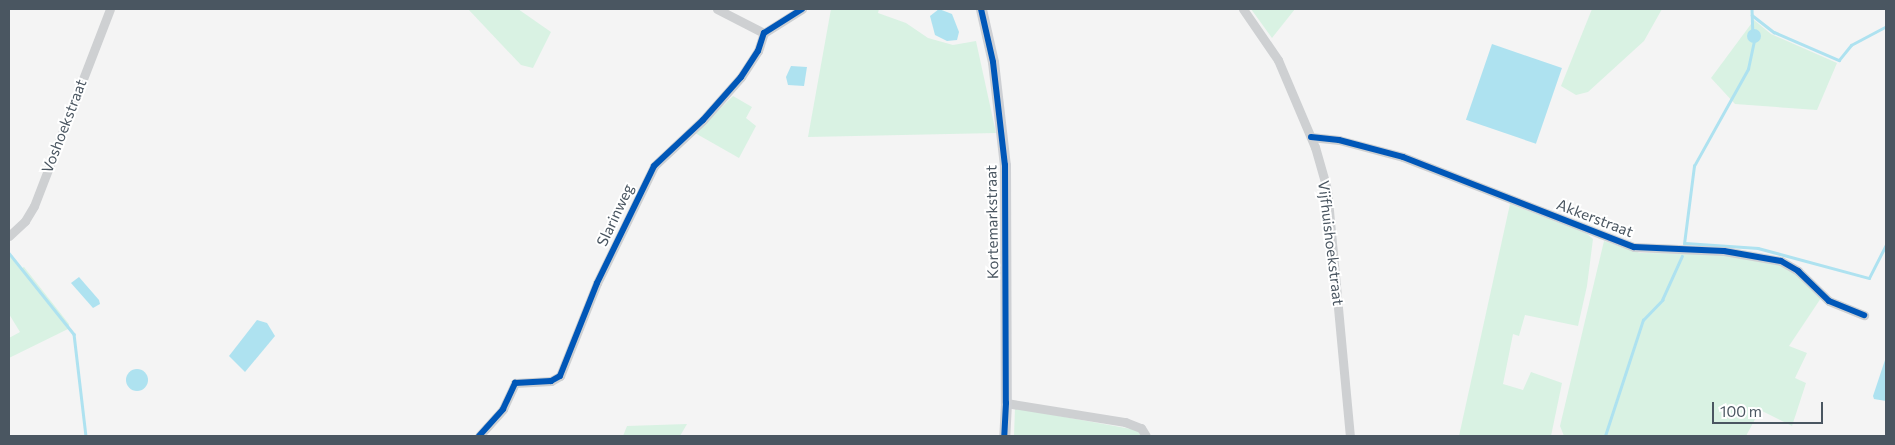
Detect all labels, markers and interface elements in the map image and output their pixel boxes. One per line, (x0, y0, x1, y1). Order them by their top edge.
street label: Voshoekstraat (38, 77, 90, 175)
street label: Kortemarkstraat (982, 165, 1002, 279)
street label: Vijfhuishoekstraat (1314, 179, 1348, 307)
street label: Slarinweg (593, 181, 637, 249)
street label: Akkerstraat (1554, 195, 1636, 241)
scale bar (1715, 392, 1826, 424)
text: 100 m (1720, 402, 1762, 420)

